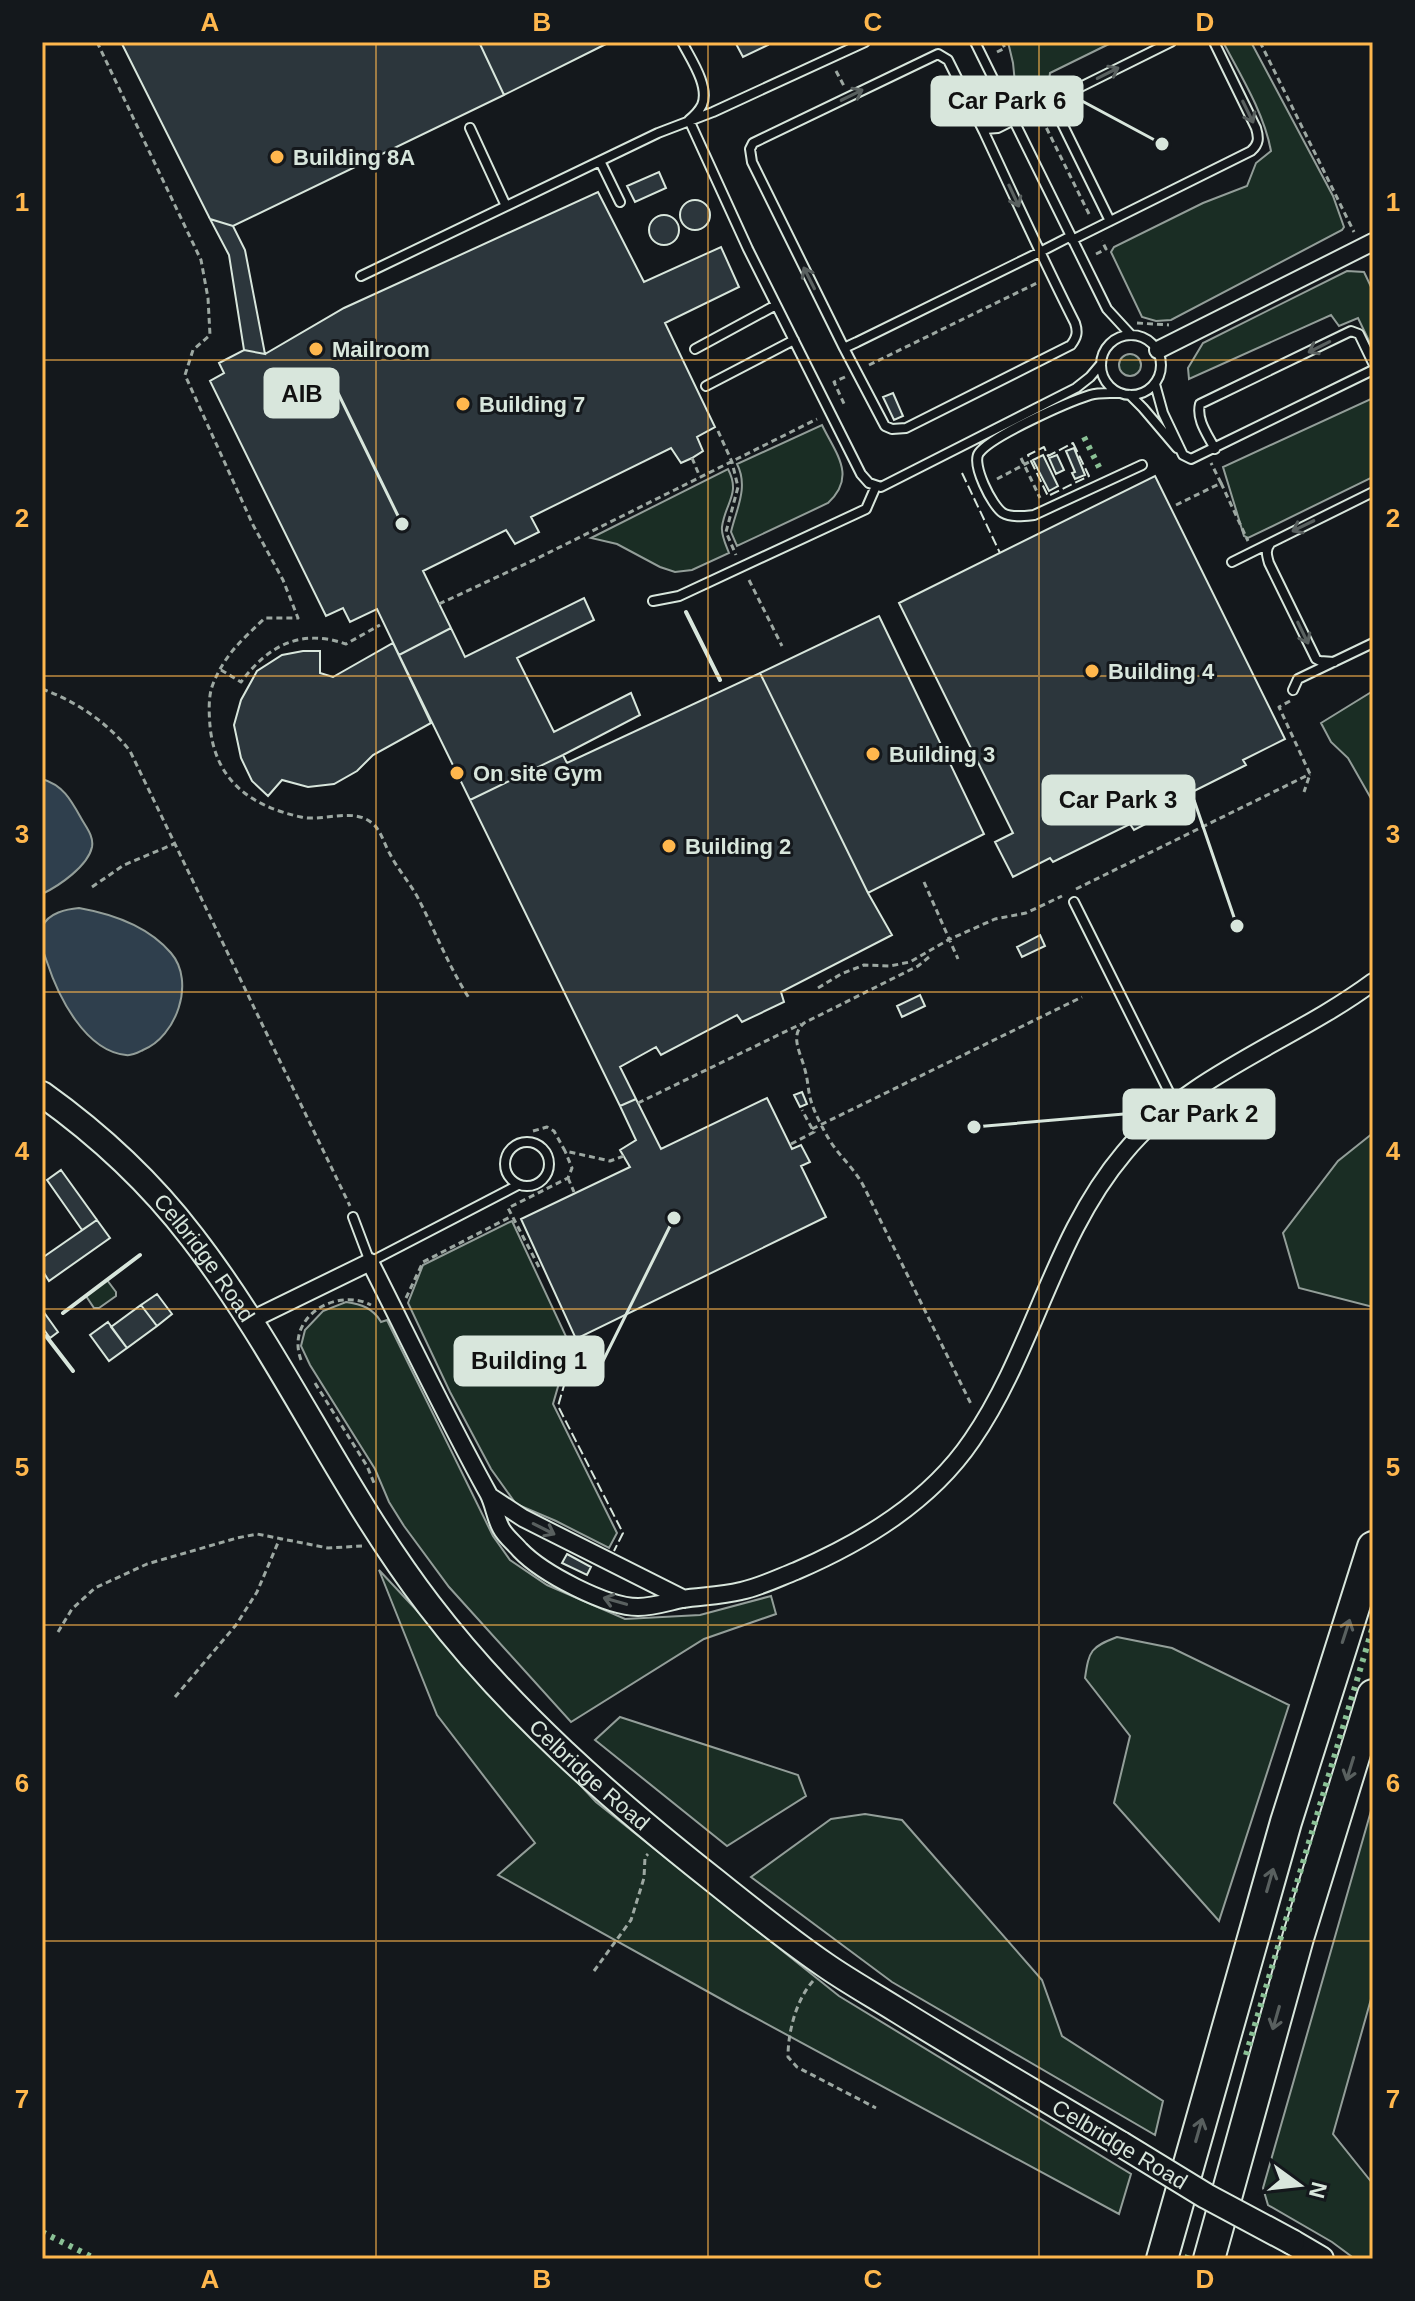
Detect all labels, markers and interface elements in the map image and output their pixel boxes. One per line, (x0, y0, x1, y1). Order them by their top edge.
text: A (201, 7, 220, 37)
text: B (533, 7, 551, 37)
text: C (864, 7, 883, 37)
text: D (1196, 7, 1214, 37)
one-way arrow (1096, 64, 1120, 80)
callout: Car Park 6 (932, 77, 1082, 125)
one-way arrow (840, 87, 864, 102)
text: Car Park 6 (948, 87, 1066, 114)
one-way arrow (1241, 100, 1256, 124)
place label: Building 8A (293, 145, 415, 170)
marker: Building 8A (268, 148, 286, 166)
one-way arrow (1007, 184, 1022, 208)
text: 1 (15, 187, 29, 217)
text: 1 (1386, 187, 1400, 217)
one-way arrow (801, 267, 817, 291)
place label: Mailroom (332, 337, 430, 362)
marker: Mailroom (307, 340, 325, 358)
one-way arrow (1307, 340, 1331, 355)
callout: AIB (265, 369, 338, 417)
text: AIB (281, 380, 323, 407)
place label: Building 7 (479, 392, 585, 417)
marker: Building 7 (454, 395, 472, 413)
text: 2 (15, 503, 29, 533)
text: 2 (1386, 503, 1400, 533)
one-way arrow (1291, 519, 1315, 535)
one-way arrow (1296, 621, 1311, 645)
place label: Building 4 (1108, 659, 1215, 684)
marker: Building 4 (1083, 662, 1101, 680)
place label: Building 3 (889, 742, 995, 767)
marker: Building 3 (864, 745, 882, 763)
place label: On site Gym (473, 761, 603, 786)
marker: On site Gym (448, 764, 466, 782)
callout: Car Park 3 (1043, 776, 1194, 824)
text: Car Park 3 (1059, 786, 1177, 813)
text: 3 (15, 819, 29, 849)
text: 3 (1386, 819, 1400, 849)
place label: Building 2 (685, 834, 791, 859)
marker: Building 2 (660, 837, 678, 855)
callout: Car Park 2 (1124, 1090, 1274, 1138)
text: Car Park 2 (1140, 1100, 1258, 1127)
text: 4 (15, 1136, 30, 1166)
text: 4 (1386, 1136, 1401, 1166)
street label: Celbridge Road (149, 1189, 260, 1326)
callout: Building 1 (455, 1337, 603, 1385)
text: Building 1 (471, 1347, 587, 1374)
text: 5 (15, 1452, 29, 1482)
text: 5 (1386, 1452, 1400, 1482)
one-way arrow (531, 1521, 555, 1537)
one-way arrow (602, 1593, 628, 1608)
one-way arrow (1339, 1619, 1354, 1645)
street label: Celbridge Road (524, 1714, 654, 1836)
one-way arrow (1342, 1756, 1357, 1782)
text: 6 (15, 1768, 29, 1798)
text: 6 (1386, 1768, 1400, 1798)
one-way arrow (1263, 1867, 1278, 1893)
one-way arrow (1267, 2005, 1282, 2031)
text: 7 (15, 2084, 29, 2114)
text: 7 (1386, 2084, 1400, 2114)
street label: Celbridge Road (1048, 2094, 1192, 2195)
one-way arrow (1192, 2118, 1207, 2144)
north arrow (1259, 2145, 1339, 2225)
text: N (1304, 2179, 1332, 2201)
text: A (201, 2264, 220, 2294)
text: B (533, 2264, 551, 2294)
text: C (864, 2264, 883, 2294)
text: D (1196, 2264, 1214, 2294)

